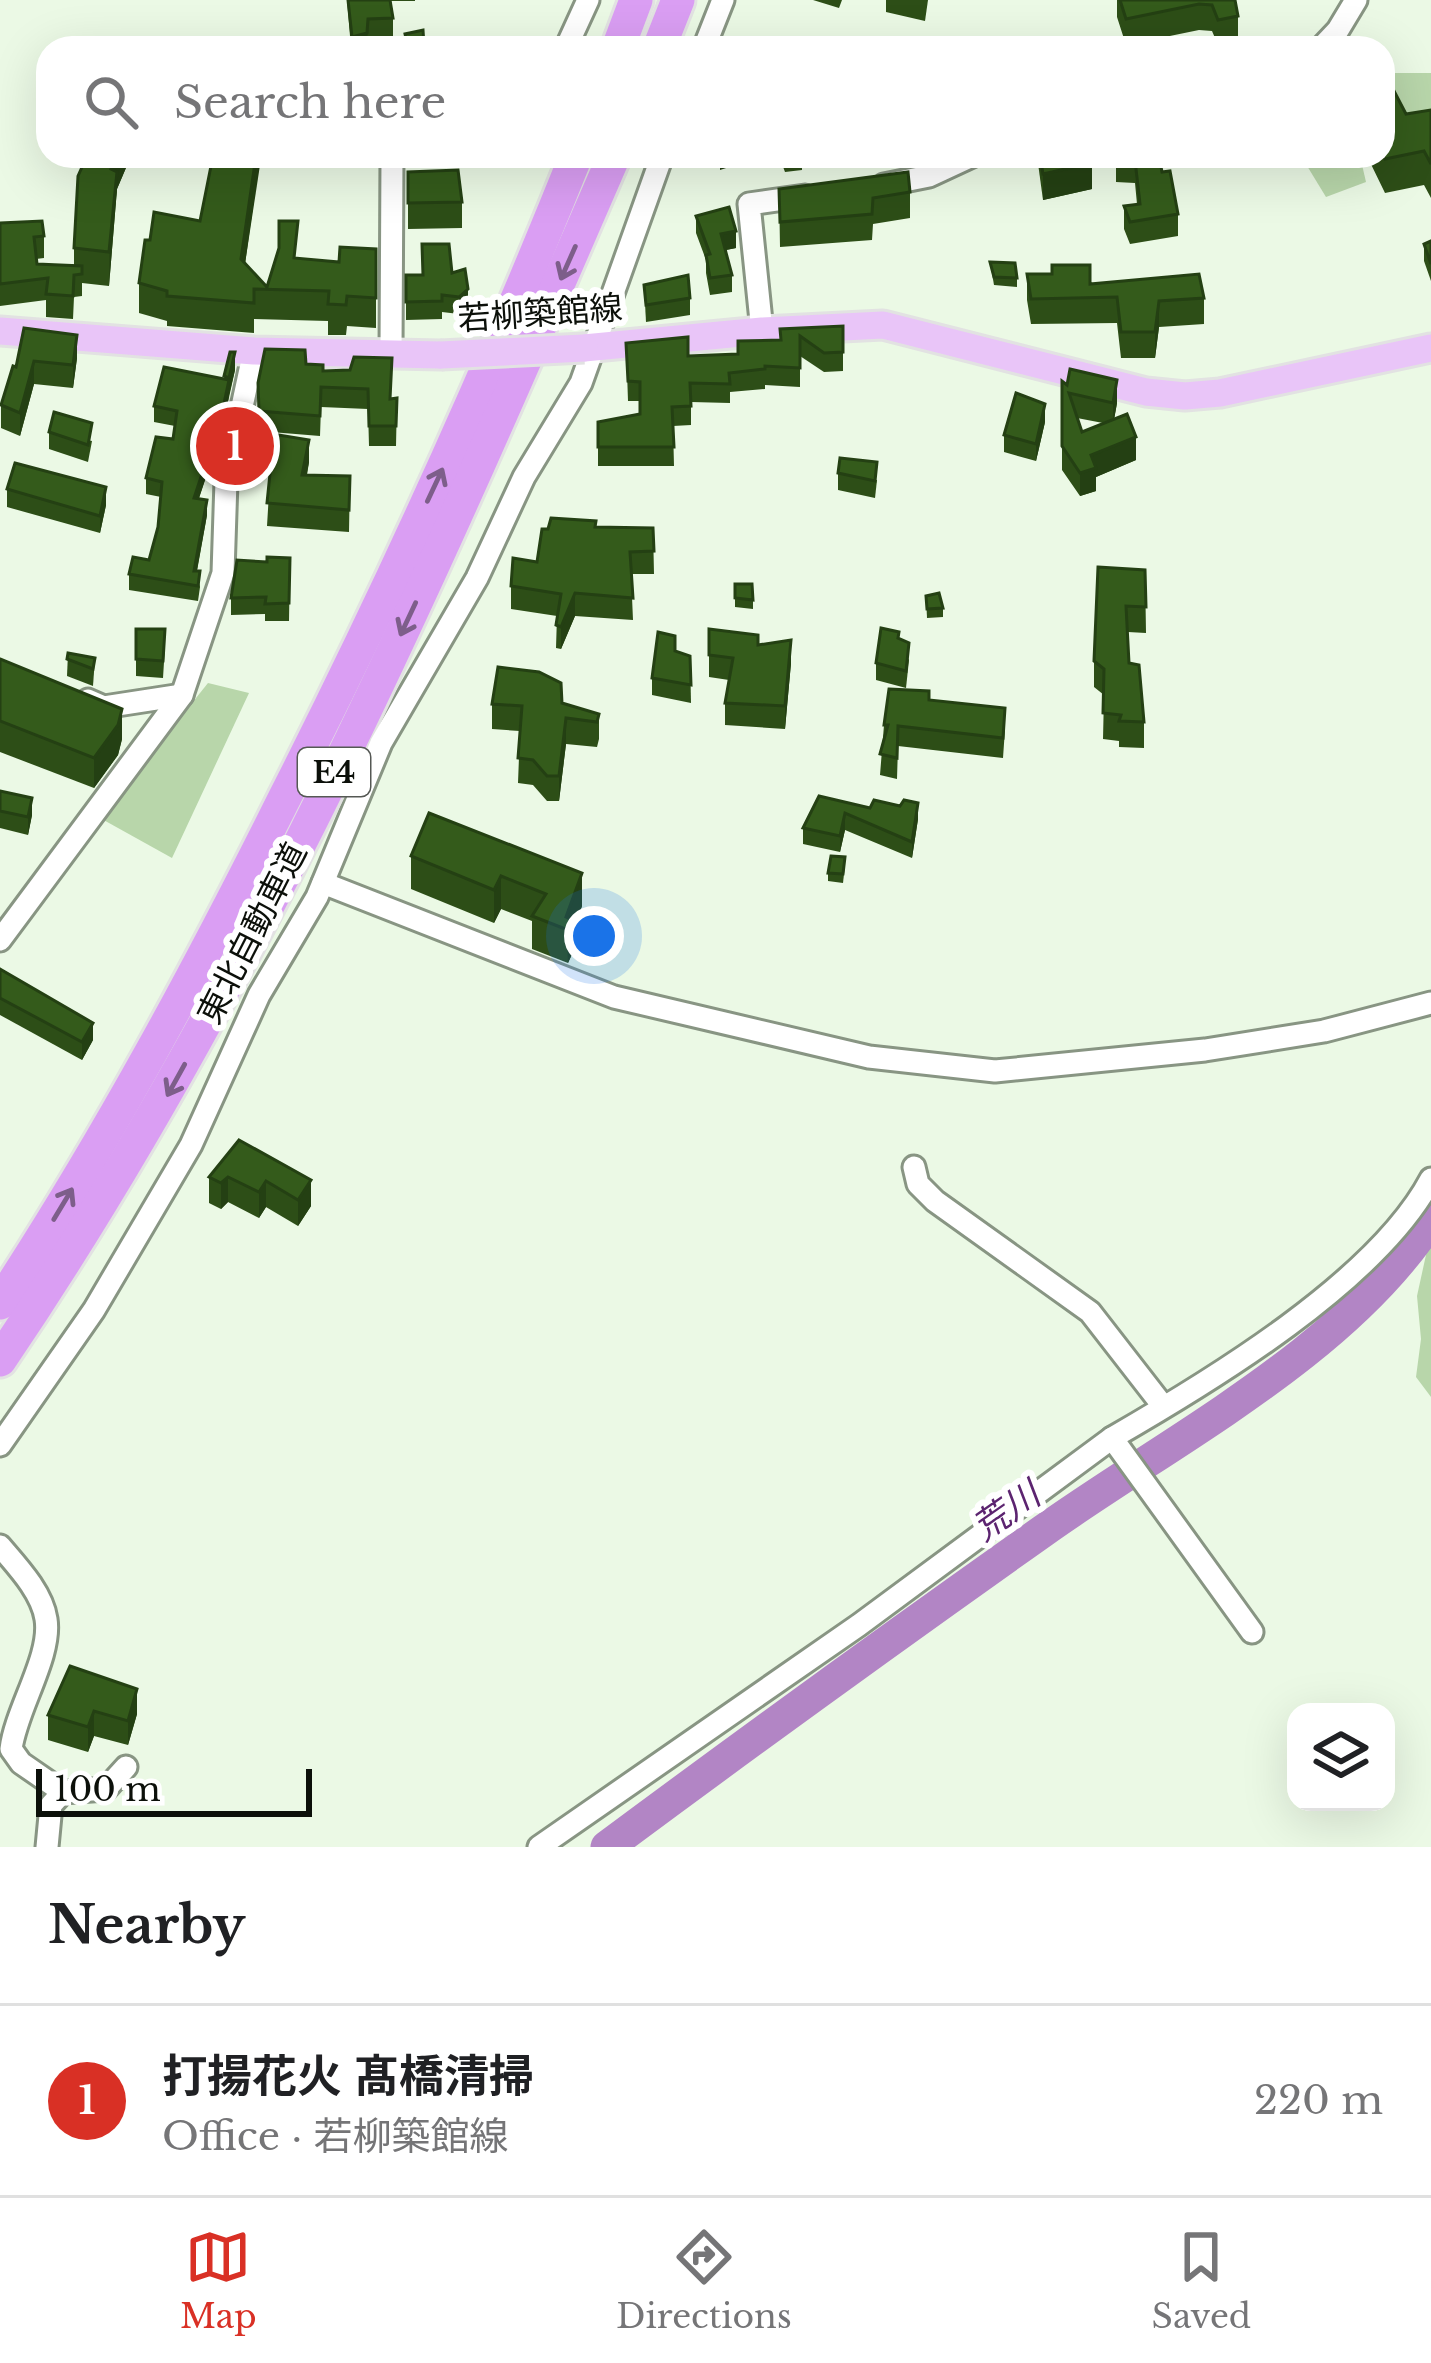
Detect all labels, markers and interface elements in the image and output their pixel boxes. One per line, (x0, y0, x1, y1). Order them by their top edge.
search box (36, 36, 1395, 168)
icon: search (78, 69, 144, 135)
text: Search here (174, 74, 446, 130)
one-way arrow (555, 245, 577, 281)
street label: 若柳築館線 (456, 287, 624, 339)
pin: 1 (196, 401, 274, 491)
one-way arrow (425, 468, 447, 504)
one-way arrow (396, 600, 418, 636)
road number: E4 (298, 748, 370, 796)
street label: 東北自動車道 (189, 835, 315, 1031)
your location (564, 906, 624, 966)
one-way arrow (164, 1061, 187, 1096)
one-way arrow (51, 1188, 75, 1222)
water label: 荒川 (964, 1470, 1052, 1550)
map controls (1287, 1703, 1395, 1811)
button: layers (1287, 1703, 1395, 1811)
scale bar (36, 1763, 312, 1816)
text: 100 m (54, 1769, 161, 1810)
text: Nearby (48, 1894, 245, 1957)
text: 打揚花火 髙橋清掃 (162, 2048, 534, 2104)
text: 1 (78, 2076, 96, 2125)
text: 220 m (1254, 2076, 1383, 2125)
text: Office · 若柳築館線 (162, 2112, 509, 2161)
tab: Map (180, 2224, 257, 2337)
tab: Directions (616, 2224, 792, 2337)
tab: Saved (1152, 2224, 1251, 2337)

